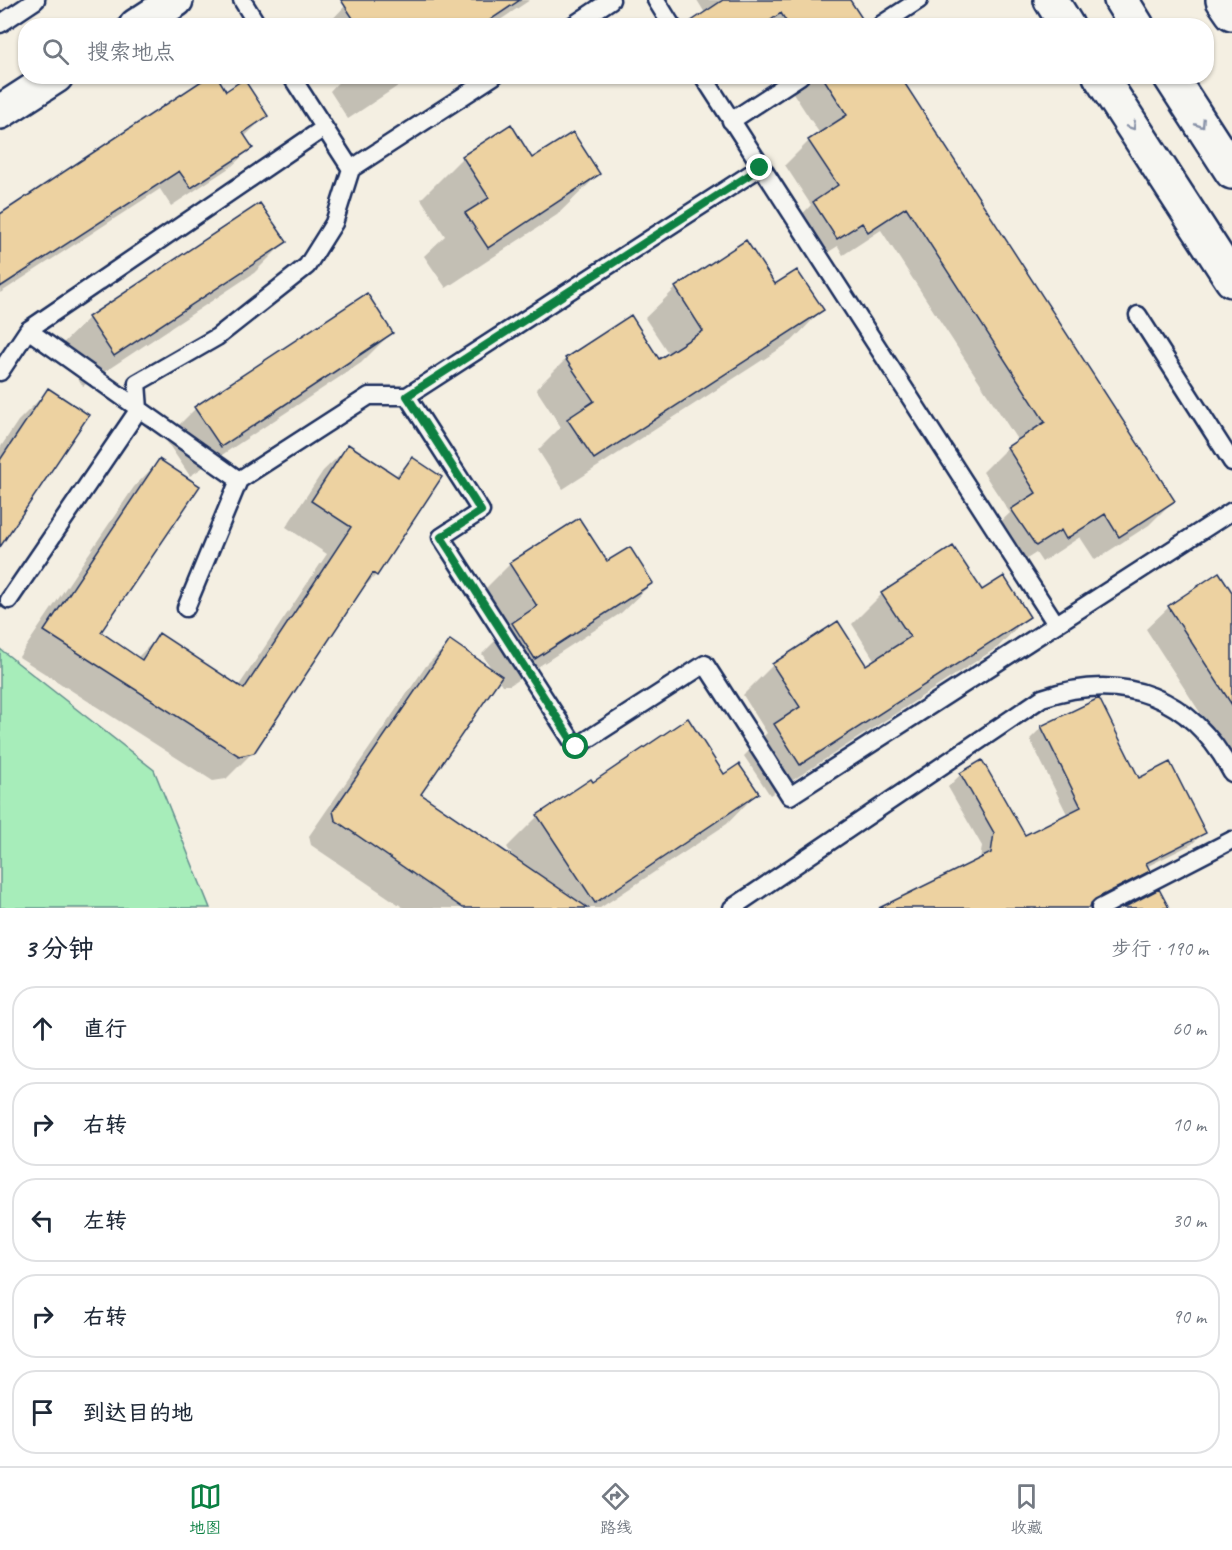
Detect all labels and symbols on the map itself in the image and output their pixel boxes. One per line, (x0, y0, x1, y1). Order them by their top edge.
one-way arrow (1194, 117, 1205, 128)
one-way arrow (1125, 119, 1136, 130)
route end (746, 154, 772, 180)
route start (562, 733, 588, 759)

